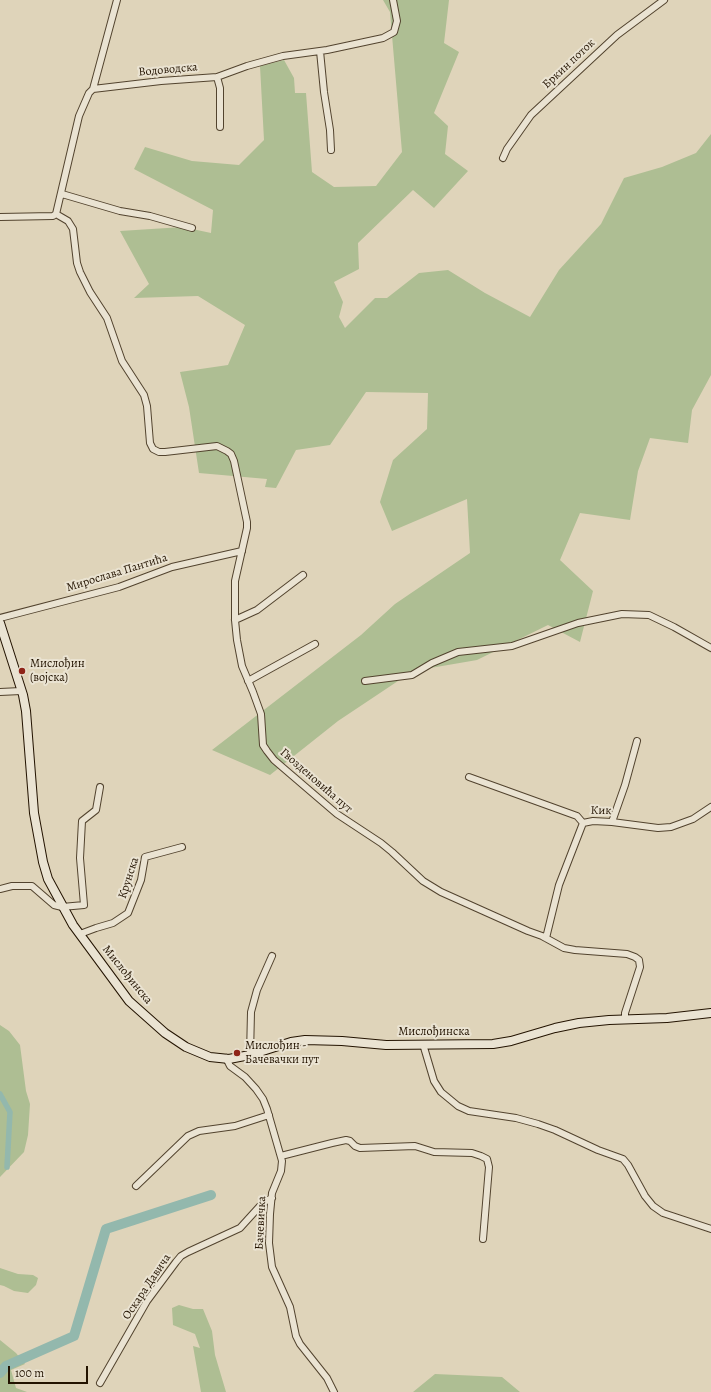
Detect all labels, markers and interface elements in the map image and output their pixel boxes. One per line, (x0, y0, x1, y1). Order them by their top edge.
street label: Бркин поток (540, 36, 598, 92)
street label: Водоводска (138, 60, 198, 80)
street label: Мирослава Пантића (65, 551, 169, 595)
place label: Мислођин (војска) (30, 657, 85, 685)
marker: Мислођин (војска) (17, 666, 27, 676)
street label: Гвозденовића пут (277, 746, 355, 816)
street label: Кик (590, 804, 612, 818)
street label: Крунска (116, 855, 142, 901)
street label: Мислођинска (99, 943, 155, 1007)
street label: Мислођинска (398, 1025, 470, 1039)
place label: Мислођин - Бачевачки пут (245, 1039, 319, 1067)
marker: Мислођин - Бачевачки пут (232, 1048, 242, 1058)
street label: Бачевичка (252, 1196, 270, 1250)
street label: Оскара Давича (120, 1251, 174, 1323)
scale bar (10, 1358, 90, 1384)
text: 100 m (15, 1365, 44, 1381)

